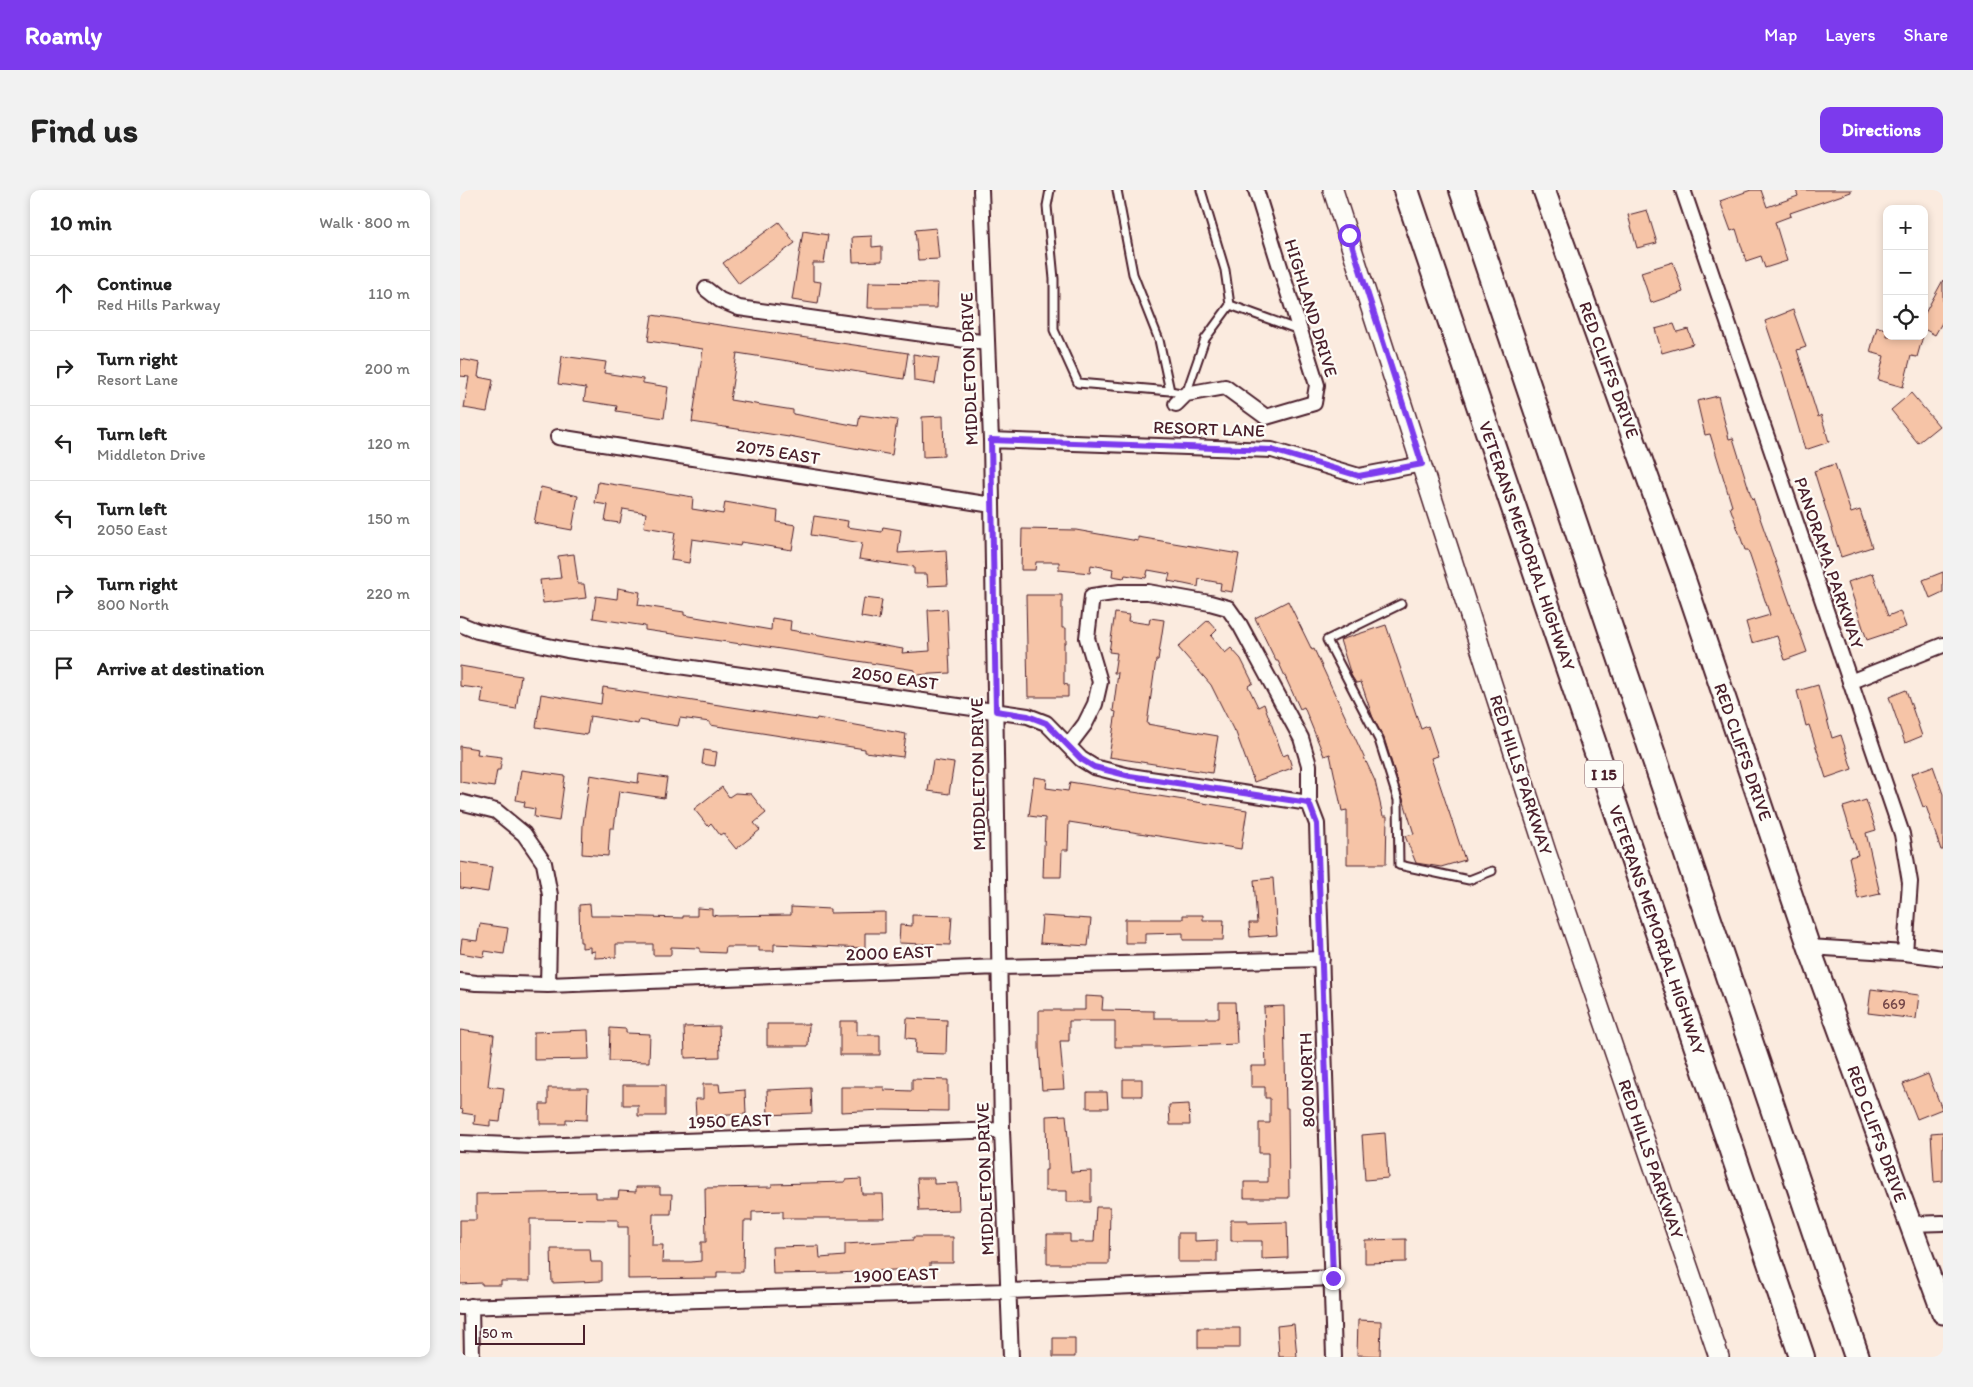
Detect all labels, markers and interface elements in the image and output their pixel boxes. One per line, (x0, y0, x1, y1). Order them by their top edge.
text: Roamly (25, 21, 102, 50)
text: Map (1764, 24, 1797, 46)
text: Layers (1825, 24, 1875, 46)
text: Share (1903, 24, 1948, 46)
button: Directions (1820, 107, 1943, 153)
text: Find us (30, 109, 138, 151)
map controls (1883, 205, 1928, 340)
button: + (1883, 205, 1928, 250)
text: 10 min (50, 210, 112, 235)
text: Walk · 800 m (319, 213, 410, 232)
route start (1338, 224, 1361, 247)
street label: HIGHLAND DRIVE (1280, 236, 1342, 380)
button: − (1883, 250, 1928, 295)
text: Continue (97, 272, 172, 295)
icon: ahead (50, 279, 78, 307)
text: 110 m (368, 284, 410, 303)
street label: MIDDLETON DRIVE (955, 292, 983, 446)
text: Red Hills Parkway (97, 295, 220, 314)
button: locate (1883, 295, 1928, 340)
street label: RED CLIFFS DRIVE (1574, 299, 1644, 441)
text: Turn right (97, 347, 178, 370)
icon: right (50, 354, 78, 382)
text: 200 m (365, 359, 410, 378)
text: Resort Lane (97, 370, 178, 389)
street label: RESORT LANE (1153, 416, 1265, 442)
street label: VETERANS MEMORIAL HIGHWAY (1474, 418, 1580, 674)
text: Turn left (97, 422, 167, 445)
icon: left (50, 429, 78, 457)
text: 120 m (367, 434, 410, 453)
street label: 2075 EAST (734, 435, 822, 469)
text: Middleton Drive (97, 445, 206, 464)
street label: PANORAMA PARKWAY (1789, 474, 1869, 653)
text: Turn left (97, 497, 167, 520)
icon: left (50, 504, 78, 532)
text: 150 m (367, 509, 410, 528)
text: 2050 East (97, 520, 167, 539)
text: Turn right (97, 572, 178, 595)
icon: right (50, 579, 78, 607)
text: 220 m (366, 584, 410, 603)
text: 800 North (97, 595, 169, 614)
icon: arrive (50, 654, 78, 682)
text: Arrive at destination (97, 657, 264, 680)
street label: 2050 EAST (850, 661, 940, 695)
street label: RED CLIFFS DRIVE (1709, 680, 1777, 824)
street label: RED HILLS PARKWAY (1485, 692, 1558, 859)
street label: MIDDLETON DRIVE (966, 697, 990, 851)
road number: I 15 (1585, 760, 1623, 788)
street label: VETERANS MEMORIAL HIGHWAY (1604, 802, 1710, 1058)
street label: 2000 EAST (845, 940, 935, 966)
house number: 669 (1882, 995, 1906, 1013)
street label: 800 NORTH (1294, 1032, 1320, 1128)
street label: RED CLIFFS DRIVE (1842, 1063, 1912, 1205)
street label: RED HILLS PARKWAY (1613, 1076, 1689, 1242)
street label: MIDDLETON DRIVE (971, 1102, 999, 1256)
street label: 1950 EAST (688, 1109, 772, 1133)
street label: 1900 EAST (853, 1263, 939, 1287)
route end (1322, 1267, 1345, 1290)
scale bar (475, 1322, 585, 1345)
text: 50 m (482, 1325, 513, 1342)

